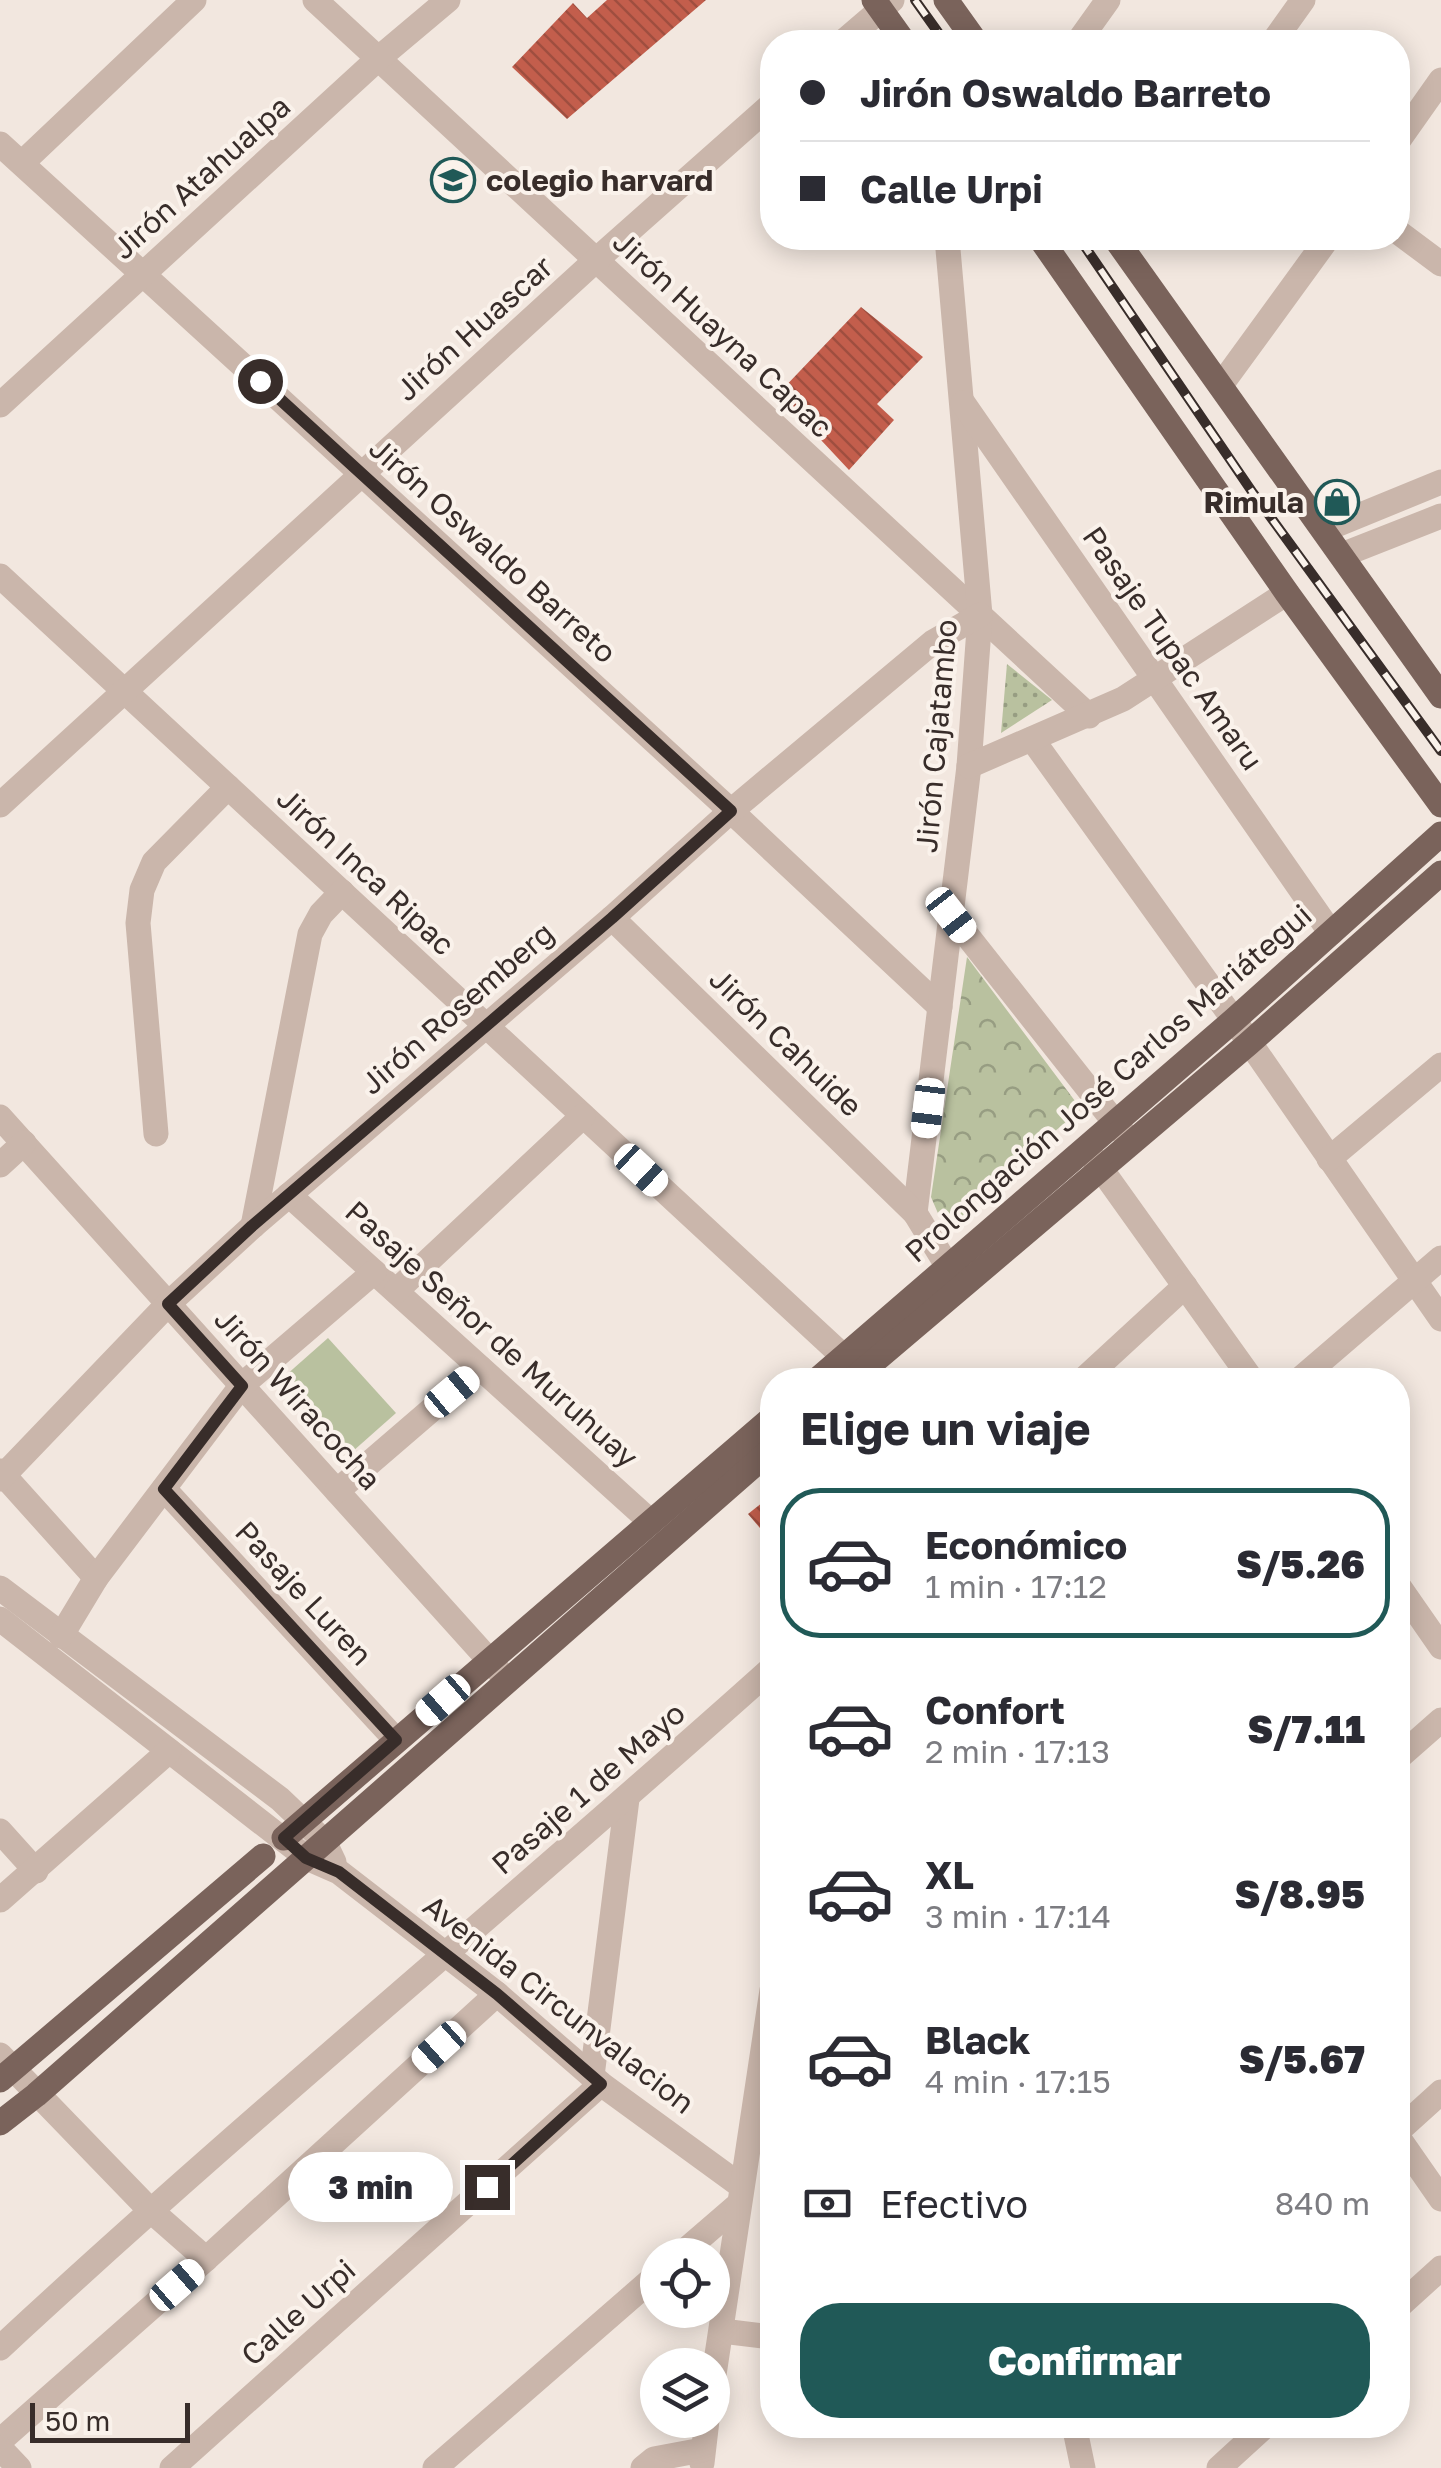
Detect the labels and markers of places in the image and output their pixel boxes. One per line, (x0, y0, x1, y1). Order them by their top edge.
school or university icon: colegio harvard (430, 157, 476, 203)
place label: colegio harvard (486, 162, 713, 198)
shop icon: Rimula (1314, 479, 1360, 525)
place label: Rimula (1203, 484, 1304, 520)

